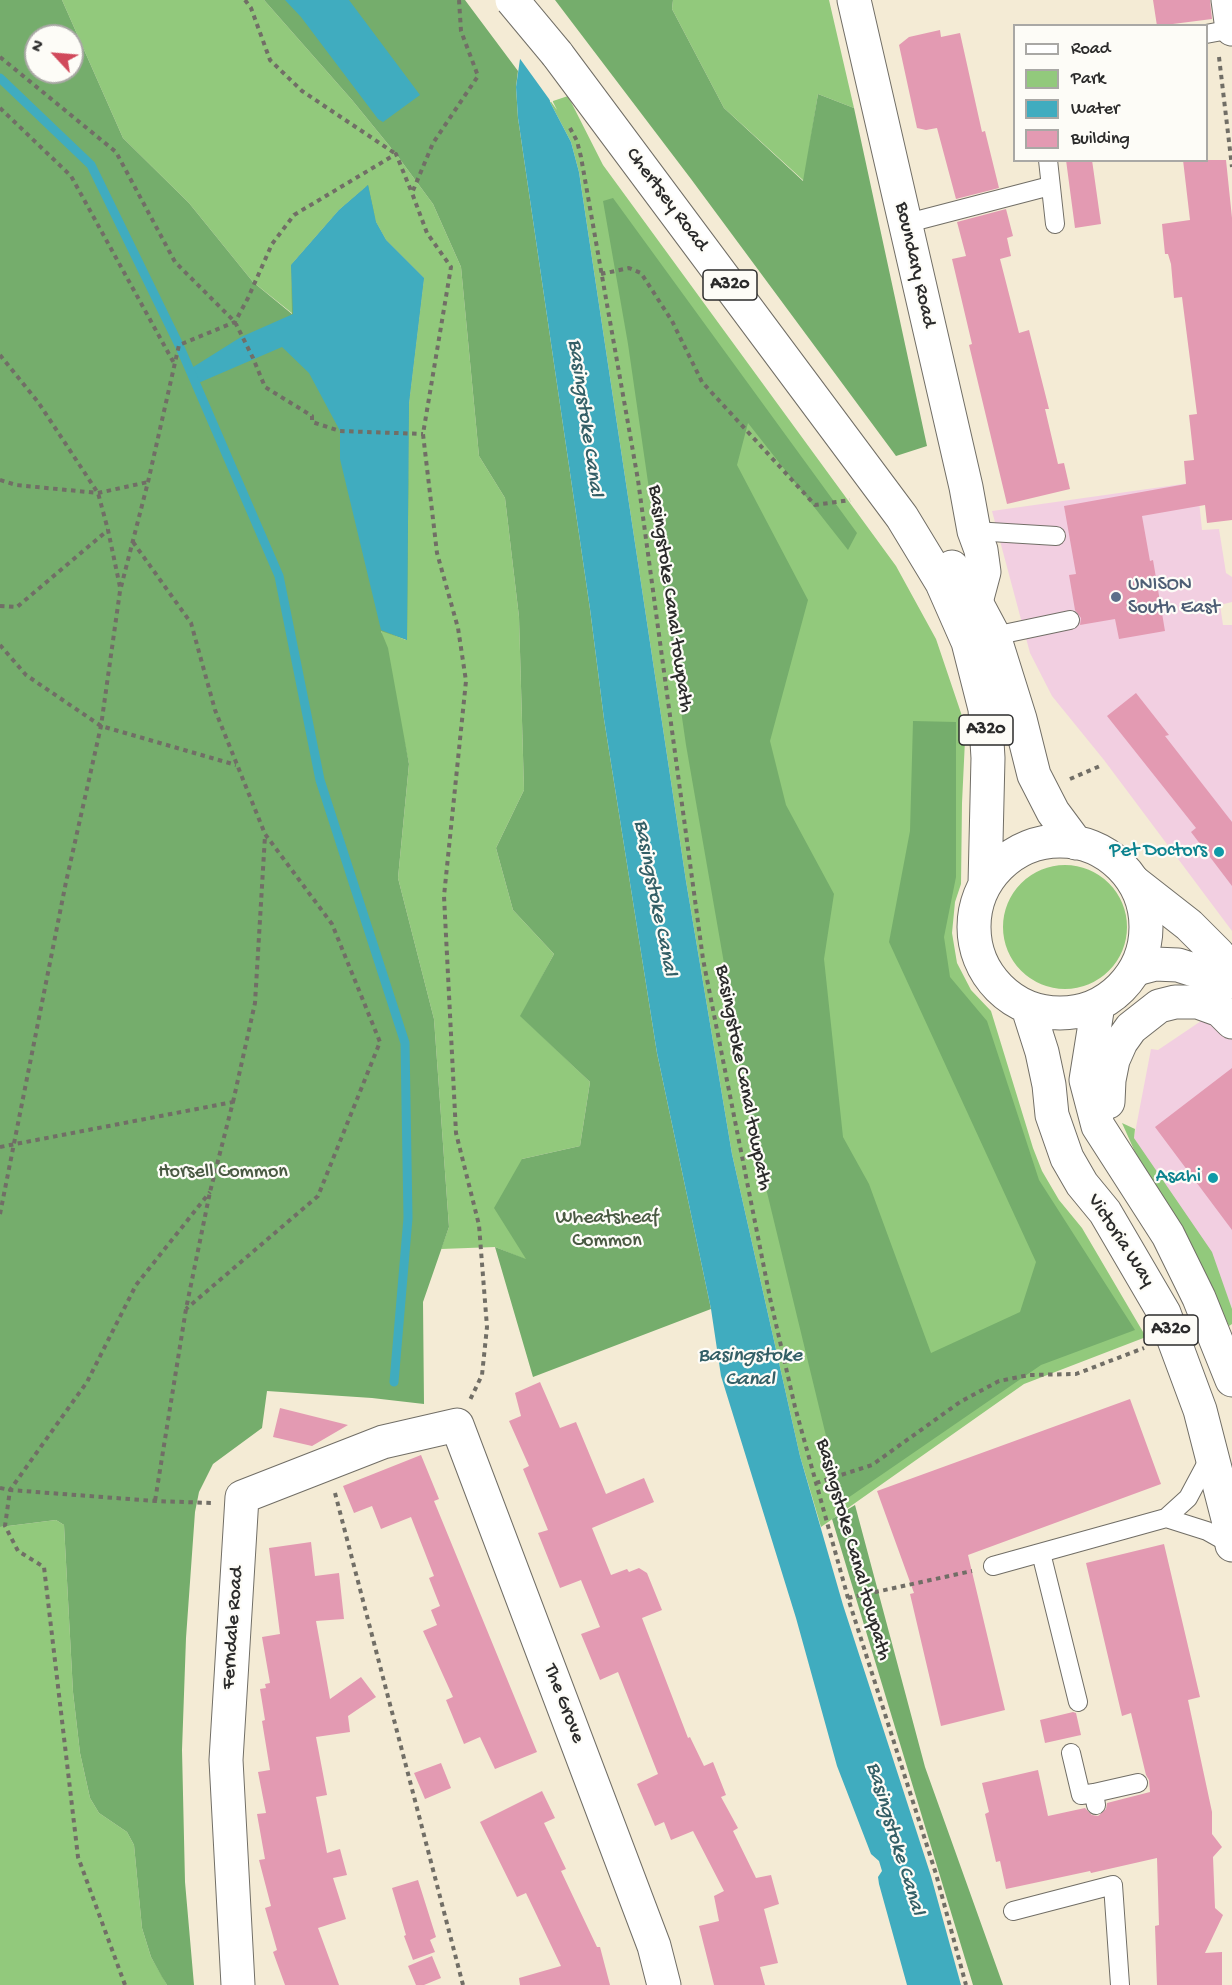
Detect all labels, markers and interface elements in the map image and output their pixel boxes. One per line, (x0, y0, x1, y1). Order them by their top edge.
north arrow (24, 24, 84, 84)
legend (1013, 24, 1208, 162)
text: N (28, 38, 50, 56)
text: Road (1071, 39, 1110, 60)
text: Park (1071, 69, 1105, 90)
text: Water (1071, 99, 1119, 120)
text: Building (1071, 129, 1130, 150)
street label: Chertsey Road (619, 144, 713, 256)
street label: Boundary Road (888, 200, 940, 330)
road number: A320 (703, 270, 757, 300)
water label: Basingstoke Canal (561, 338, 607, 498)
street label: Basingstoke Canal towpath (641, 484, 697, 714)
place label: UNISON South East (1128, 574, 1220, 621)
marker: UNISON South East (1109, 590, 1123, 604)
road number: A320 (959, 715, 1013, 745)
water label: Basingstoke Canal (627, 818, 681, 978)
place label: Pet Doctors (1110, 840, 1207, 864)
marker: Pet Doctors (1212, 845, 1226, 859)
street label: Basingstoke Canal towpath (708, 963, 776, 1193)
park label: Horsell Common (158, 1161, 288, 1185)
place label: Asahi (1156, 1166, 1201, 1190)
marker: Asahi (1206, 1171, 1220, 1185)
street label: Victoria Way (1081, 1190, 1159, 1292)
park label: Wheatsheaf Common (556, 1207, 658, 1254)
road number: A320 (1144, 1315, 1198, 1345)
water label: Basingstoke Canal (698, 1344, 802, 1394)
street label: Basingstoke Canal towpath (809, 1436, 895, 1664)
street label: Ferndale Road (218, 1566, 250, 1690)
street label: The Grove (537, 1661, 589, 1747)
water label: Basingstoke Canal (859, 1760, 929, 1918)

